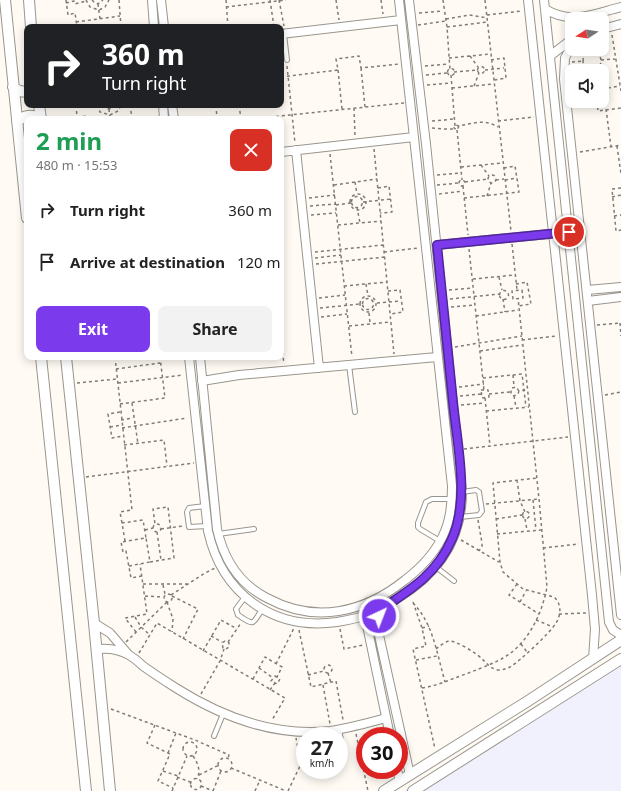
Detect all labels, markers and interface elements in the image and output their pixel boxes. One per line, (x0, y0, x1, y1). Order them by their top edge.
north arrow (565, 12, 609, 56)
map controls (565, 12, 609, 108)
text: 360 m (102, 35, 185, 73)
icon: right (36, 40, 88, 92)
button: sound (565, 64, 609, 108)
text: Turn right (102, 71, 186, 95)
text: 2 min (36, 124, 102, 157)
button: close (230, 129, 272, 171)
text: 480 m · 15:53 (36, 156, 117, 174)
icon: right (36, 199, 58, 221)
text: Turn right (70, 200, 145, 220)
text: 360 m (228, 200, 272, 220)
pin (552, 215, 586, 249)
icon: arrive (558, 221, 580, 243)
icon: arrive (36, 251, 58, 273)
text: Arrive at destination (70, 252, 225, 272)
text: 120 m (237, 252, 281, 272)
button: Exit (36, 306, 150, 352)
button: Share (158, 306, 272, 352)
position arrow (358, 595, 400, 637)
speed limit sign: 30 (356, 727, 408, 779)
text: 27 (311, 734, 333, 761)
text: km/h (310, 756, 334, 770)

